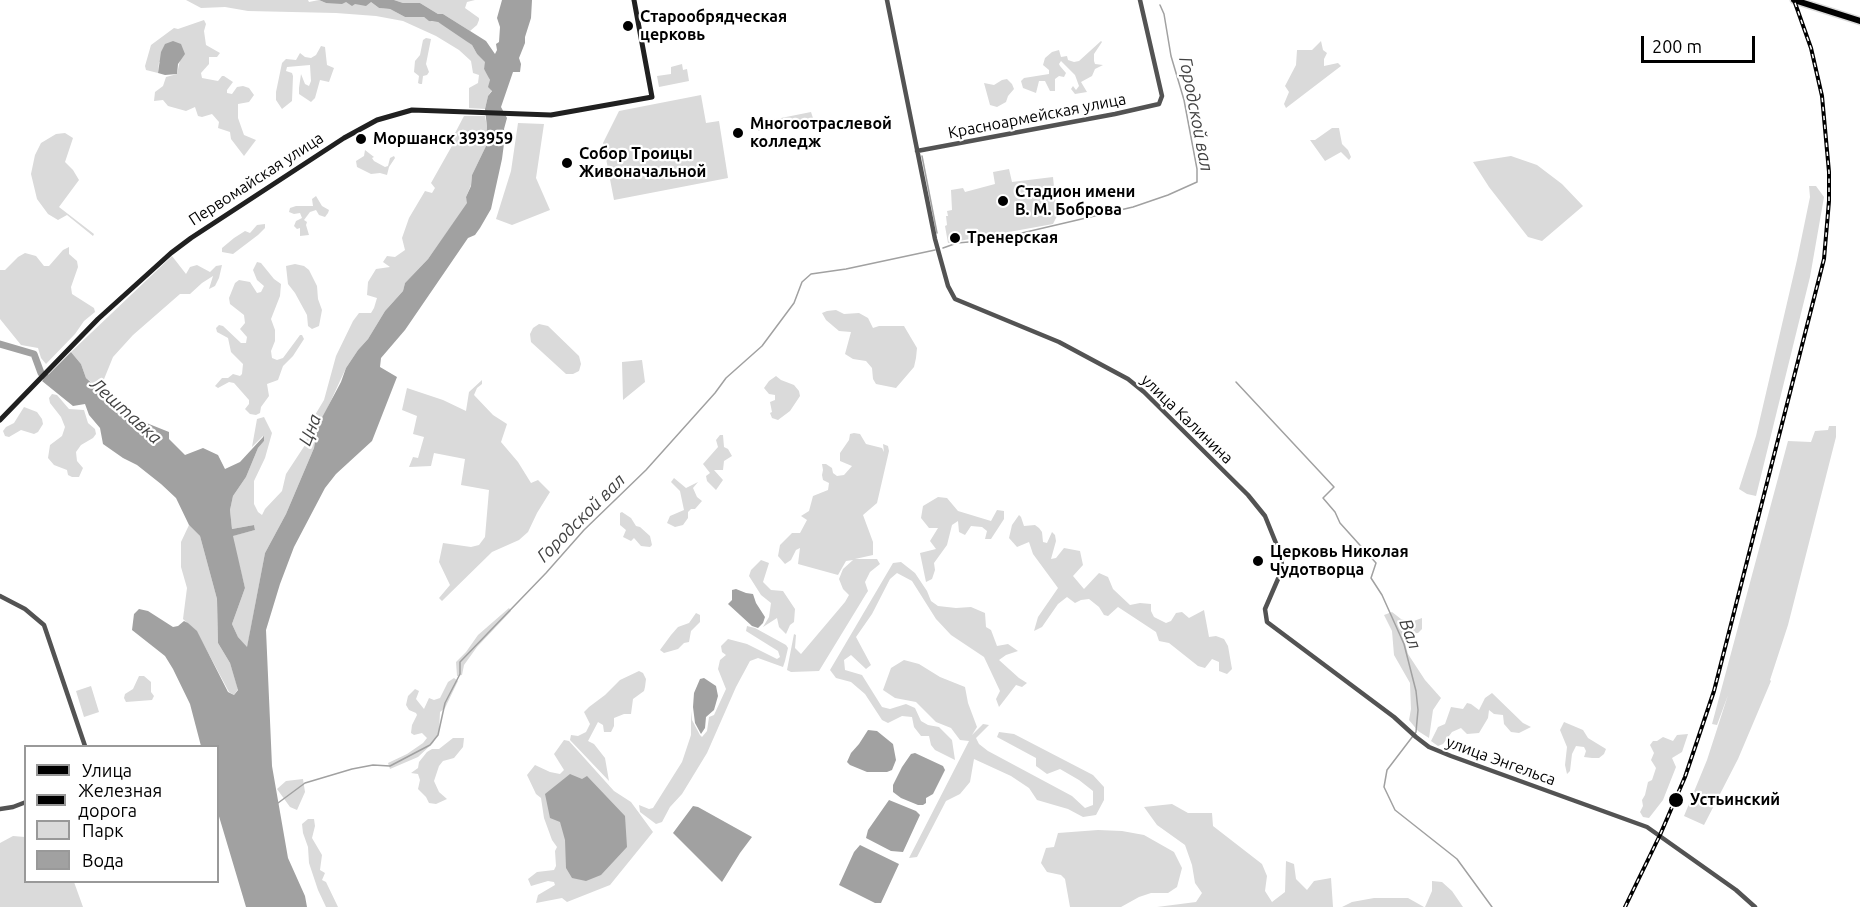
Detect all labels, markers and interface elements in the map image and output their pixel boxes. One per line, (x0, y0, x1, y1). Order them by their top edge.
place label: Старообрядческая церковь (640, 7, 787, 45)
marker: Старообрядческая церковь (621, 19, 635, 33)
scale bar (1644, 24, 1758, 62)
text: 200 m (1652, 36, 1702, 56)
water label: Городской вал (1174, 55, 1218, 173)
street label: Красноармейская улица (946, 89, 1128, 143)
place label: Многоотраслевой колледж (750, 114, 892, 152)
marker: Многоотраслевой колледж (731, 126, 745, 140)
street label: Первомайская улица (185, 128, 327, 230)
place label: Моршанск 393959 (373, 129, 513, 149)
marker: Моршанск 393959 (354, 132, 368, 146)
place label: Собор Троицы Живоначальной (579, 144, 706, 182)
marker: Собор Троицы Живоначальной (560, 156, 574, 170)
place label: Стадион имени В. М. Боброва (1015, 182, 1135, 220)
marker: Стадион имени В. М. Боброва (996, 194, 1010, 208)
place label: Тренерская (967, 228, 1058, 248)
marker: Тренерская (948, 231, 962, 245)
street label: улица Калинина (1137, 370, 1237, 468)
water label: Лештавка (86, 373, 166, 449)
water label: Цна (294, 411, 326, 449)
water label: Городской вал (532, 469, 630, 567)
place label: Церковь Николая Чудотворца (1270, 542, 1409, 580)
marker: Церковь Николая Чудотворца (1251, 554, 1265, 568)
water label: Вал (1394, 616, 1426, 652)
street label: улица Энгельса (1444, 732, 1558, 790)
legend (24, 745, 219, 883)
text: Улица (82, 760, 132, 780)
text: Железная дорога (78, 780, 162, 820)
place label: Устьинский (1690, 790, 1780, 810)
marker: Устьинский (1667, 791, 1685, 809)
text: Парк (82, 820, 123, 840)
text: Вода (82, 850, 124, 870)

